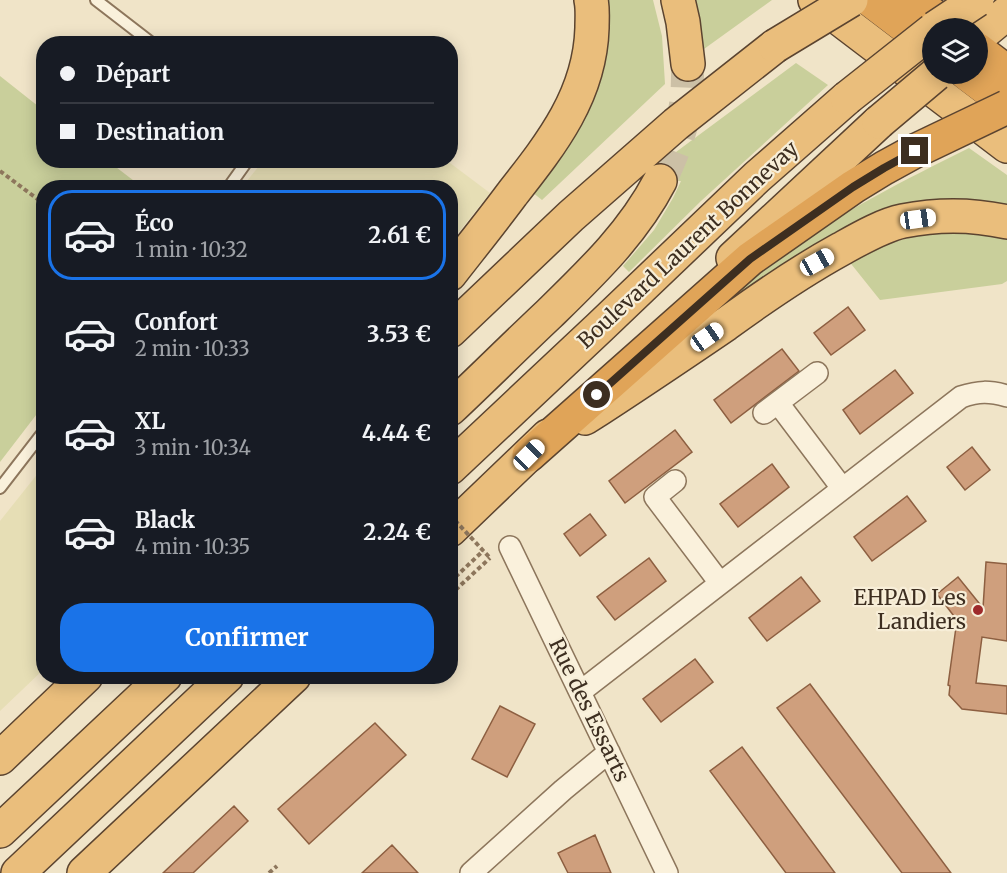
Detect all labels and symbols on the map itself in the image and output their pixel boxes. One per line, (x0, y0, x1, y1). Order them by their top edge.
street label: Boulevard Laurent Bonnevay (572, 135, 804, 354)
route end (901, 137, 928, 164)
car (899, 208, 937, 230)
car (797, 245, 837, 279)
car (687, 319, 727, 355)
route start (583, 381, 610, 408)
car (510, 436, 548, 474)
place label: EHPAD Les Landiers (854, 584, 966, 635)
marker: EHPAD Les Landiers (971, 603, 985, 617)
street label: Rue des Essarts (543, 634, 636, 786)

